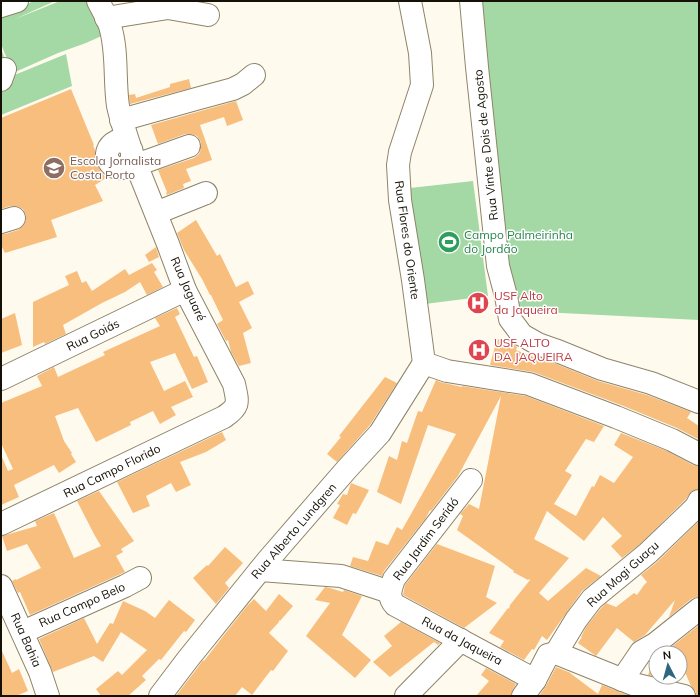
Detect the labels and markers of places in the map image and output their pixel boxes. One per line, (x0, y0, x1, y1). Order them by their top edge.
place label: Escola Jornalista Costa Porto (70, 153, 161, 182)
school or university icon: Escola Jornalista Costa Porto (41, 155, 67, 181)
place label: Campo Palmeirinha do Jordão (464, 227, 573, 256)
sports icon: Campo Palmeirinha do Jordão (436, 229, 462, 255)
place label: USF Alto da Jaqueira (494, 288, 558, 317)
hospital icon: USF Alto da Jaqueira (465, 290, 491, 316)
place label: USF ALTO DA JAQUEIRA (494, 335, 573, 364)
hospital icon: USF ALTO DA JAQUEIRA (466, 337, 492, 363)

